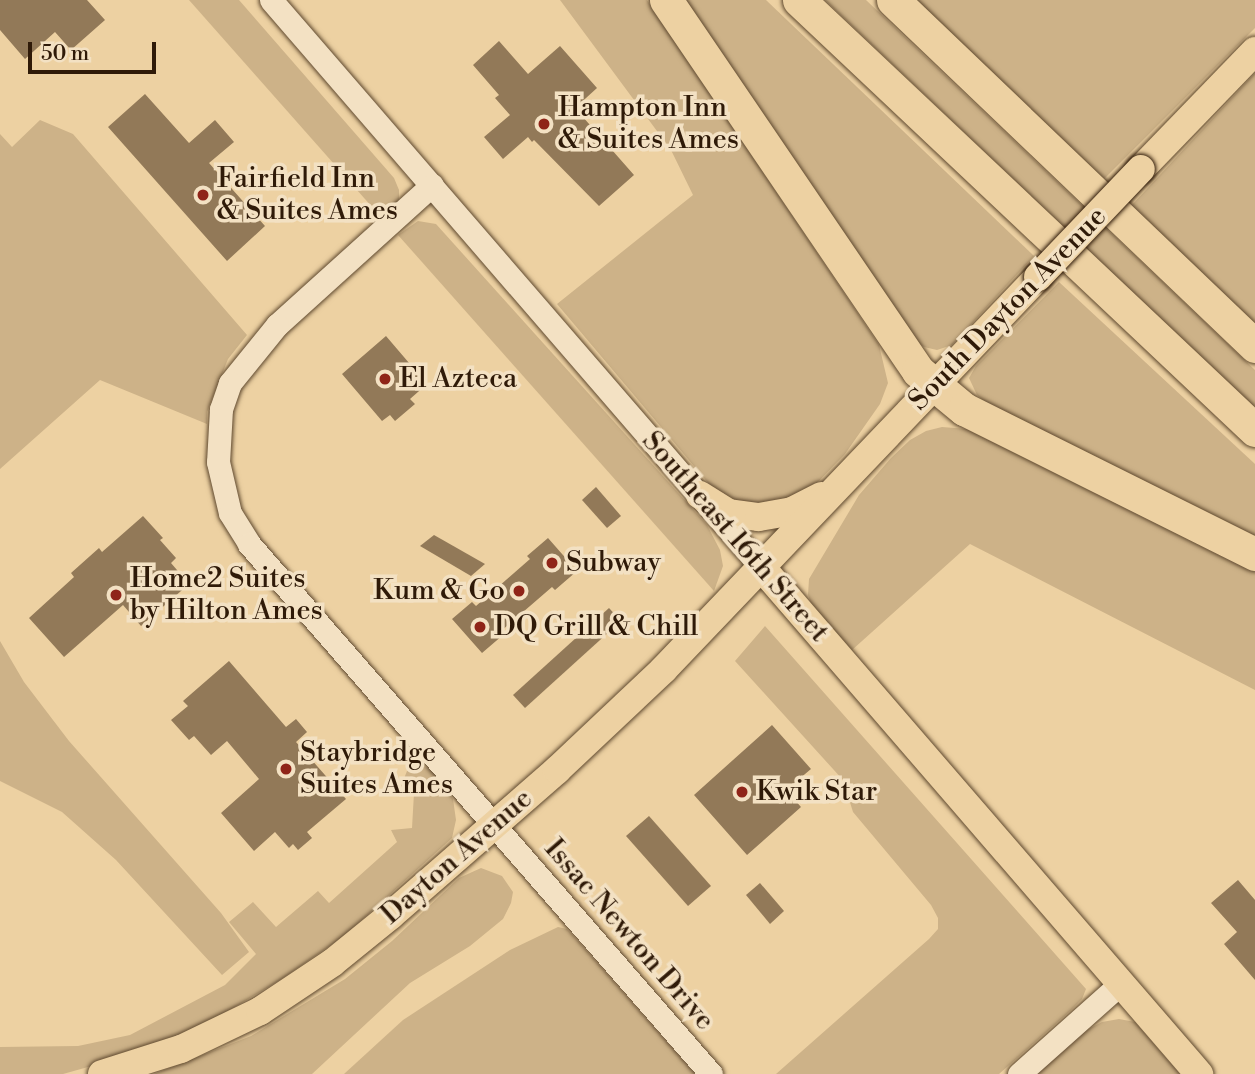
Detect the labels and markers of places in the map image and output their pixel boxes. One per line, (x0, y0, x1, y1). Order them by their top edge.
place label: Hampton Inn & Suites Ames (558, 91, 739, 157)
marker: Hampton Inn & Suites Ames (536, 116, 552, 132)
place label: Fairfield Inn & Suites Ames (217, 162, 398, 228)
marker: Fairfield Inn & Suites Ames (195, 187, 211, 203)
place label: El Azteca (399, 362, 517, 396)
marker: El Azteca (377, 371, 393, 387)
place label: Subway (566, 546, 661, 580)
marker: Subway (544, 555, 560, 571)
place label: Home2 Suites by Hilton Ames (130, 562, 323, 628)
place label: Kum & Go (373, 574, 505, 608)
marker: Kum & Go (511, 583, 527, 599)
marker: Home2 Suites by Hilton Ames (108, 587, 124, 603)
place label: DQ Grill & Chill (494, 610, 698, 644)
marker: DQ Grill & Chill (472, 619, 488, 635)
place label: Staybridge Suites Ames (300, 736, 453, 802)
marker: Staybridge Suites Ames (278, 761, 294, 777)
place label: Kwik Star (756, 775, 877, 809)
marker: Kwik Star (734, 784, 750, 800)

